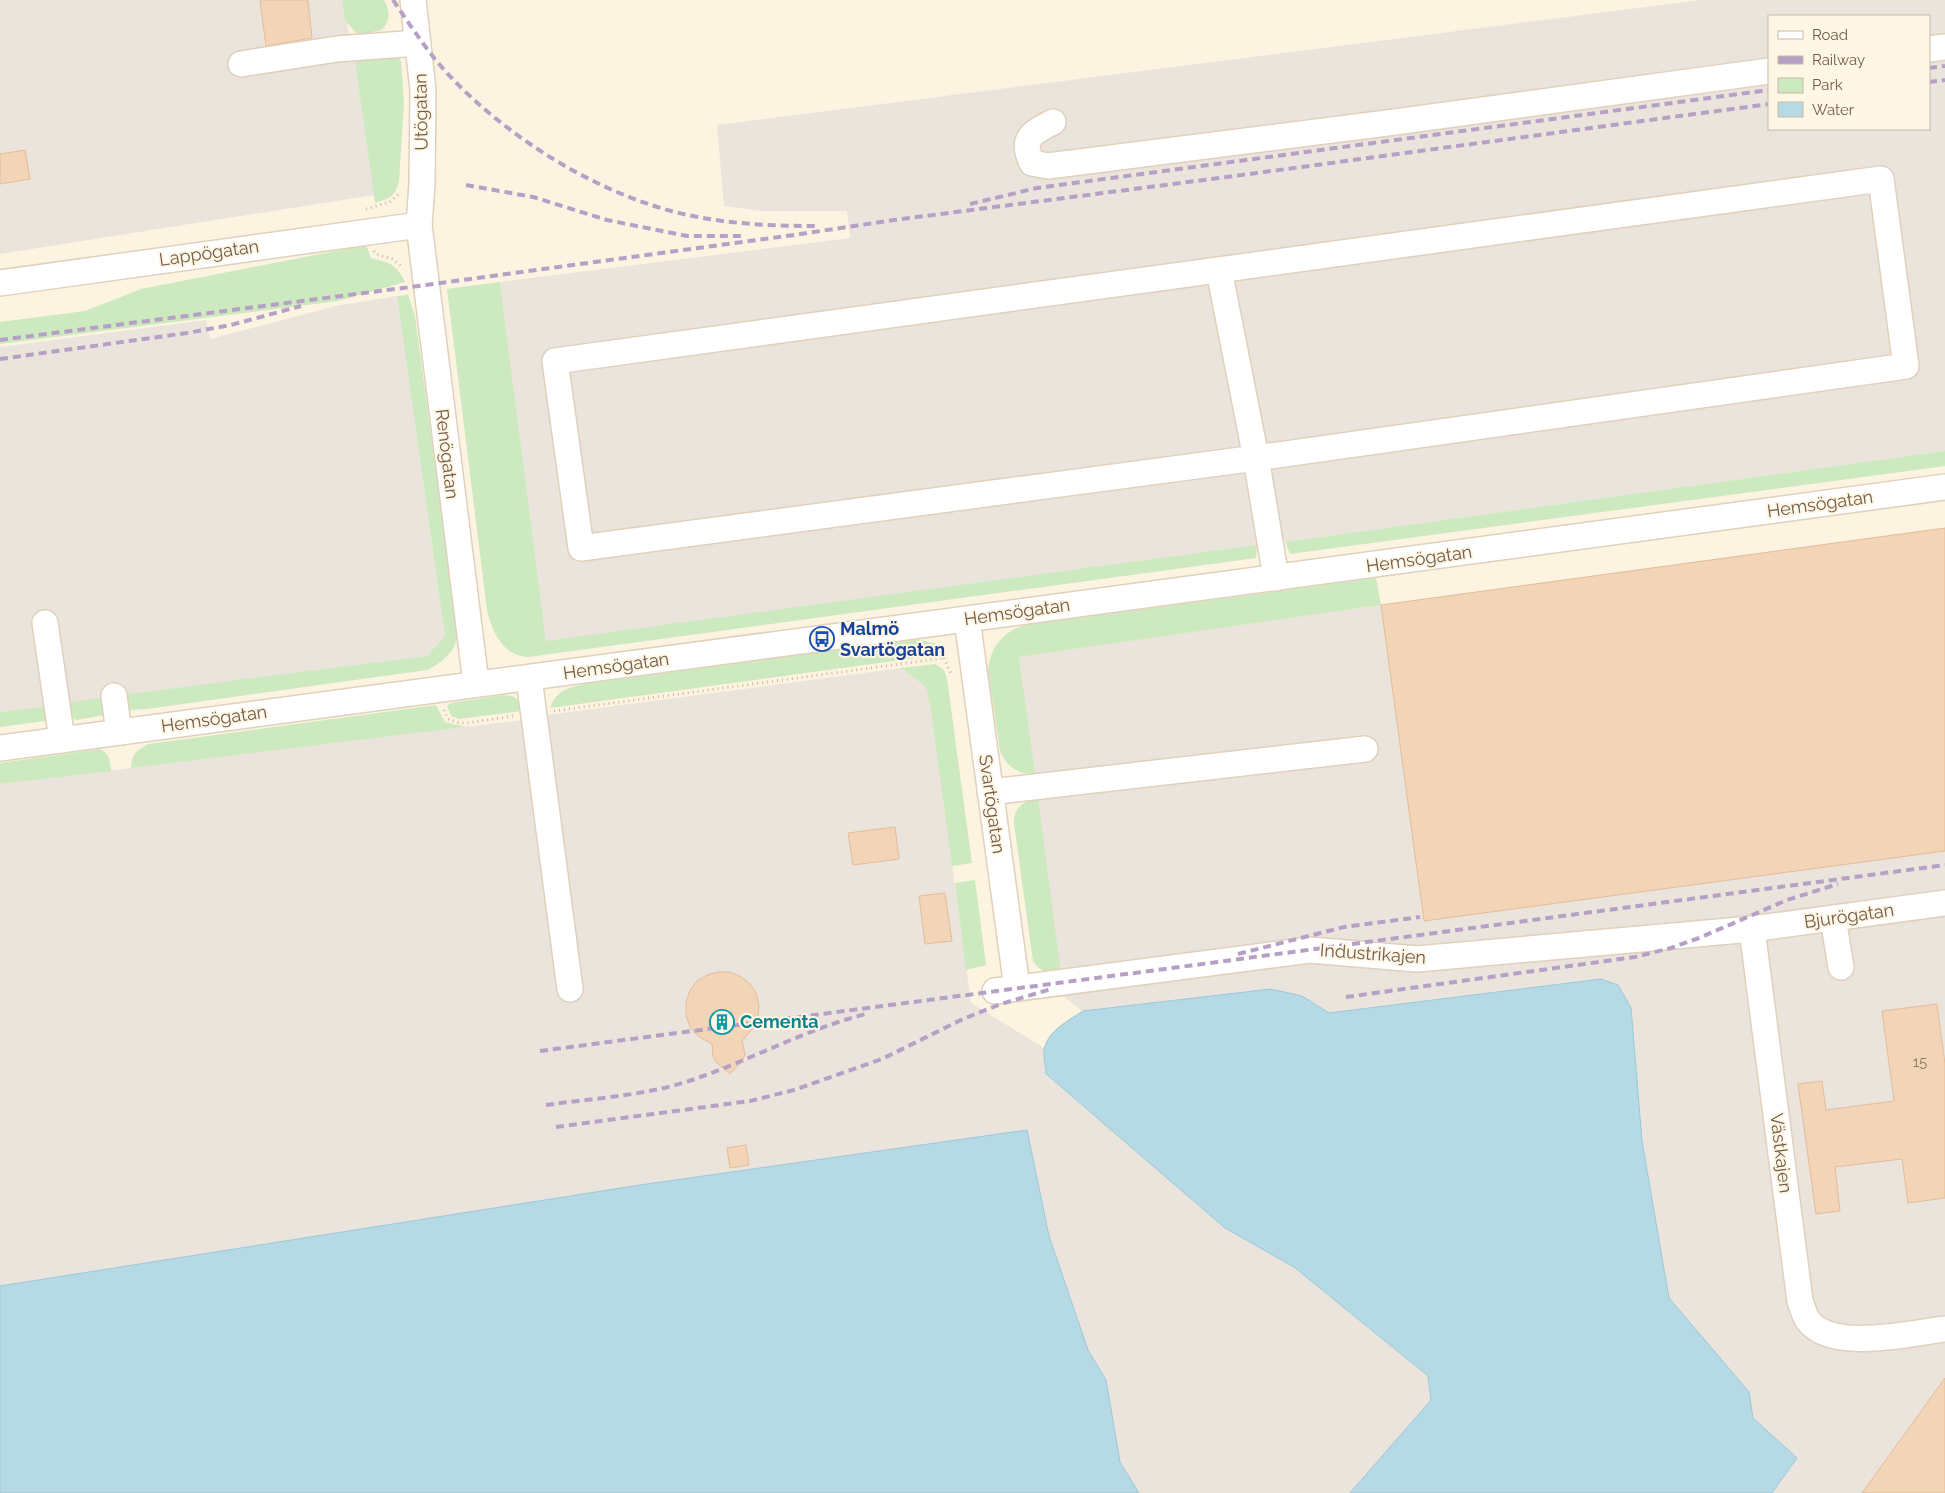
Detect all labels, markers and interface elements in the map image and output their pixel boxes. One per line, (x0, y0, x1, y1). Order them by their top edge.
legend (1768, 15, 1930, 130)
text: Road (1812, 26, 1848, 44)
text: Railway (1812, 51, 1865, 69)
street label: Utögatan (409, 73, 432, 151)
text: Park (1812, 76, 1843, 94)
text: Water (1812, 101, 1855, 119)
street label: Lappögatan (158, 235, 260, 270)
street label: Renögatan (432, 408, 463, 500)
street label: Hemsögatan (1766, 486, 1874, 521)
street label: Hemsögatan (1365, 541, 1473, 576)
street label: Hemsögatan (963, 594, 1071, 629)
place label: Malmö Svartögatan (840, 618, 945, 660)
bus stop icon: Malmö Svartögatan (809, 626, 835, 652)
street label: Hemsögatan (562, 648, 670, 683)
street label: Hemsögatan (160, 701, 268, 736)
street label: Svartögatan (975, 753, 1010, 855)
street label: Bjurögatan (1803, 899, 1895, 932)
street label: Industrikajen (1319, 939, 1427, 968)
building icon: Cementa (709, 1009, 735, 1035)
place label: Cementa (740, 1011, 819, 1032)
house number: 15 (1913, 1053, 1927, 1071)
street label: Västkajen (1766, 1112, 1797, 1194)

